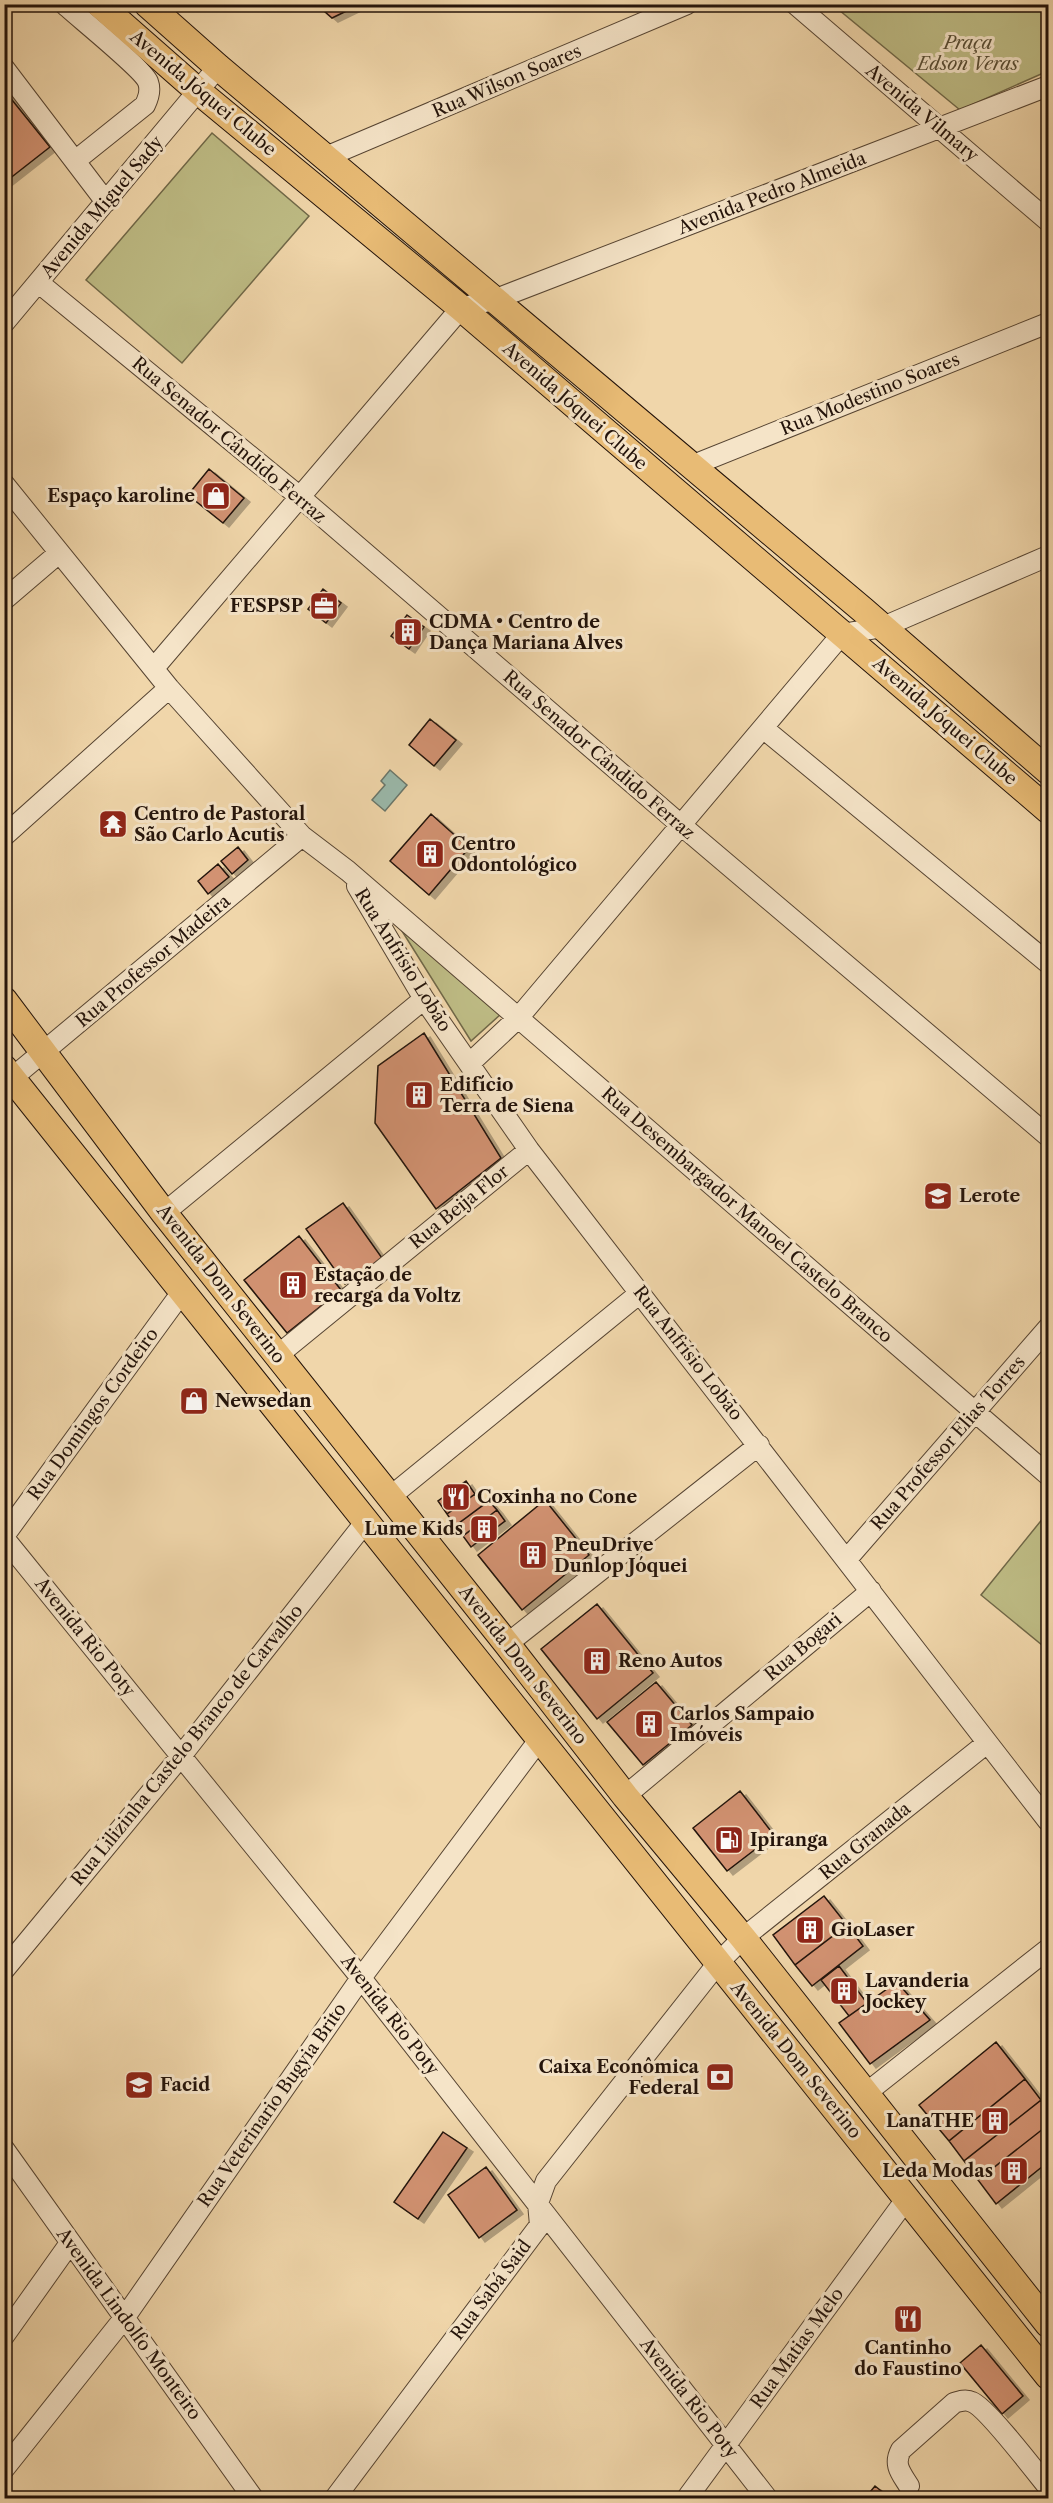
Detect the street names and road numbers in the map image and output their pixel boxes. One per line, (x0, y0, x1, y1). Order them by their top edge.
street label: Avenida Jóquei Clube (125, 25, 281, 161)
street label: Rua Wilson Soares (429, 40, 585, 122)
street label: Avenida Vilmary (860, 59, 984, 167)
street label: Avenida Miguel Sady (35, 131, 169, 283)
street label: Avenida Pedro Almeida (674, 147, 870, 239)
street label: Avenida Jóquei Clube (498, 337, 652, 475)
street label: Rua Modestino Soares (777, 348, 963, 440)
street label: Rua Senador Cândido Ferraz (127, 352, 331, 528)
street label: Avenida Jóquei Clube (868, 652, 1022, 790)
street label: Rua Senador Cândido Ferraz (499, 666, 699, 844)
street label: Rua Anfrísio Lobão (350, 884, 456, 1036)
street label: Rua Professor Madeira (71, 890, 235, 1032)
street label: Rua Desembargador Manoel Castelo Branco (597, 1083, 897, 1347)
street label: Rua Beija Flor (405, 1160, 513, 1254)
street label: Avenida Dom Severino (151, 1199, 290, 1368)
street label: Rua Anfrísio Lobão (629, 1281, 747, 1425)
street label: Rua Domingos Cordeiro (23, 1324, 163, 1504)
street label: Rua Professor Elias Torres (866, 1351, 1030, 1535)
street label: Avenida Rio Poty (30, 1572, 140, 1702)
street label: Avenida Dom Severino (453, 1580, 592, 1749)
street label: Rua Lilizinha Castelo Branco de Carvalho (67, 1600, 307, 1890)
street label: Rua Bogari (760, 1608, 846, 1686)
street label: Rua Granada (815, 1797, 915, 1884)
street label: Avenida Rio Poty (336, 1950, 444, 2080)
street label: Avenida Dom Severino (725, 1976, 866, 2143)
street label: Rua Veterinario Bugyia Brito (193, 1999, 351, 2211)
street label: Avenida Lindolfo Monteiro (51, 2223, 206, 2424)
street label: Rua Sabá Said (446, 2235, 536, 2345)
street label: Rua Matias Melo (746, 2283, 848, 2413)
street label: Avenida Rio Poty (635, 2333, 743, 2463)

